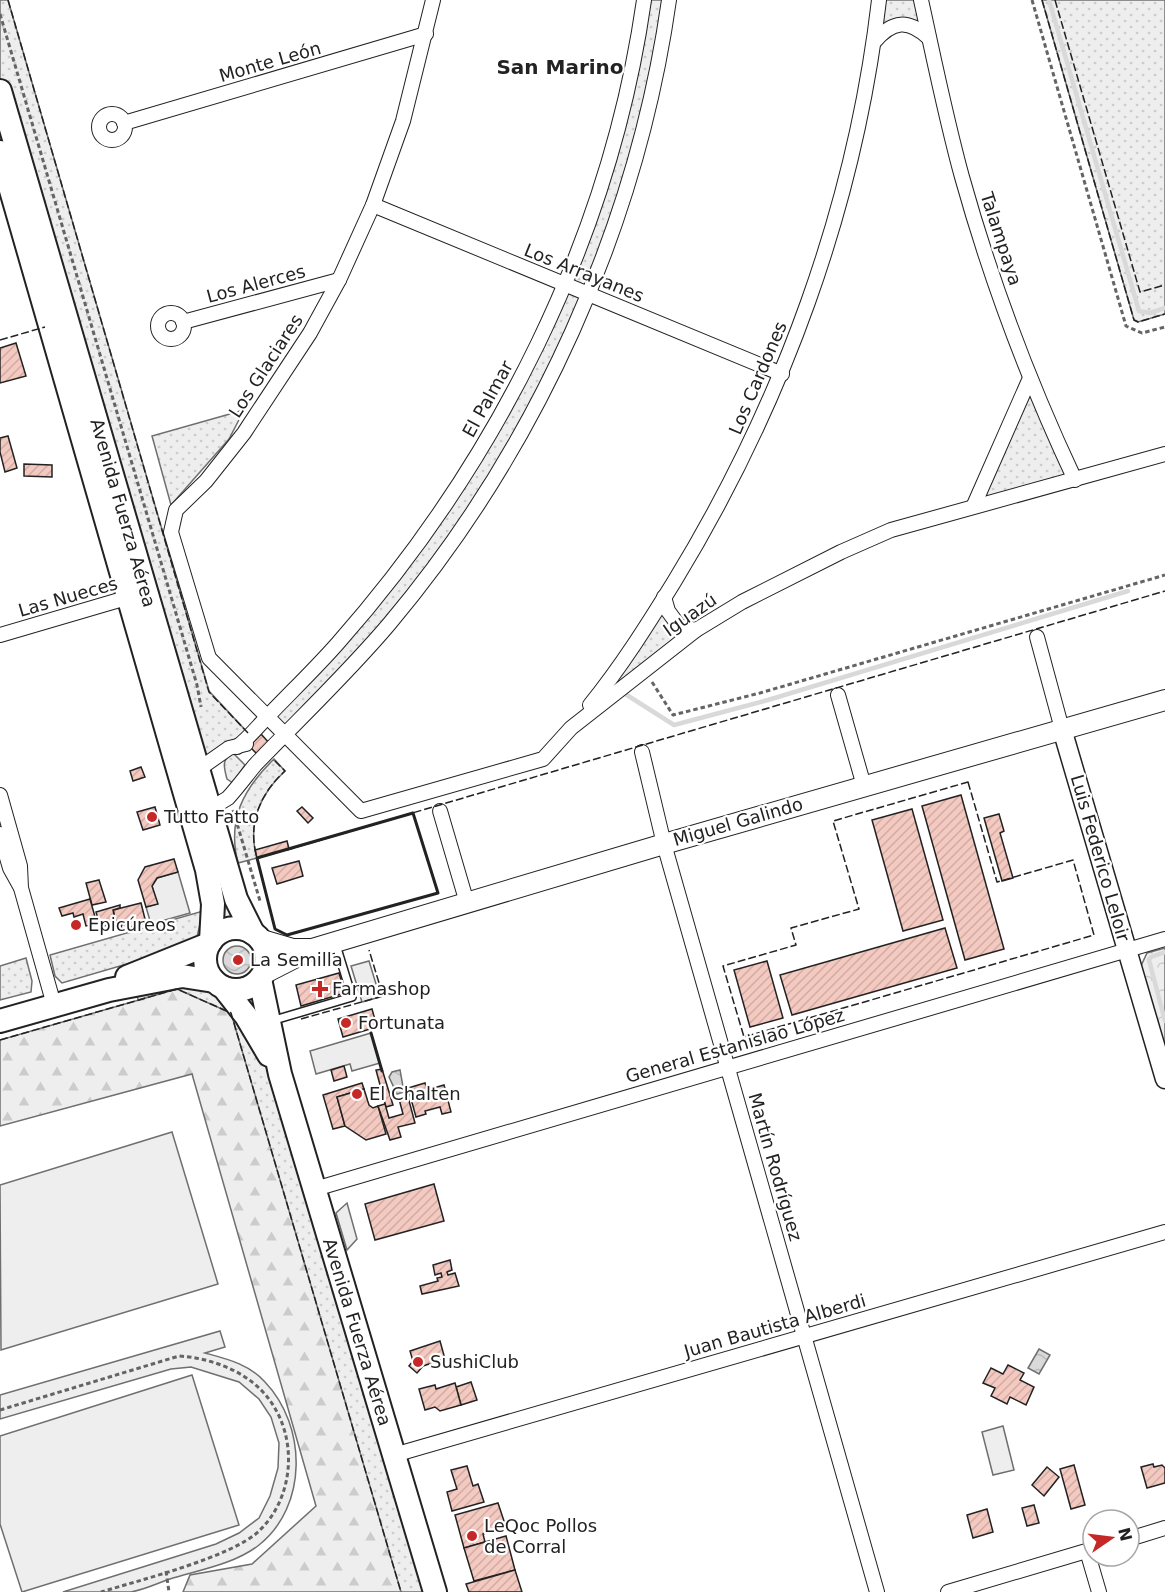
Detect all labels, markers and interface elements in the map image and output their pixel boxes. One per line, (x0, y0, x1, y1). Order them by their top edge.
street label: Monte León (216, 37, 323, 86)
district label: San Marino (496, 55, 624, 79)
street label: Talampaya (976, 189, 1026, 288)
street label: Los Arrayanes (521, 239, 647, 306)
street label: Los Alerces (204, 260, 308, 307)
street label: Los Glaciares (224, 310, 307, 421)
street label: Los Cardones (724, 318, 791, 438)
street label: El Palmar (458, 356, 517, 441)
street label: Avenida Fuerza Aérea (86, 416, 160, 610)
street label: Las Nueces (16, 572, 120, 621)
street label: Iguazú (659, 589, 720, 640)
street label: Luis Federico Leloir (1067, 772, 1134, 944)
street label: Miguel Galindo (671, 793, 805, 850)
place label: Tutto Fatto (163, 806, 259, 827)
marker: Tutto Fatto (145, 810, 159, 824)
place label: Epicúreos (88, 914, 176, 935)
marker: Epicúreos (69, 918, 83, 932)
place label: La Semilla (250, 949, 343, 970)
marker: La Semilla (231, 953, 245, 967)
place label: Farmashop (332, 978, 431, 999)
marker: Farmashop (313, 982, 327, 996)
street label: General Estanislao López (623, 1004, 847, 1087)
place label: Fortunata (358, 1012, 445, 1033)
marker: Fortunata (339, 1016, 353, 1030)
place label: El Chalten (369, 1083, 461, 1104)
marker: El Chalten (350, 1087, 364, 1101)
street label: Martín Rodríguez (744, 1090, 807, 1243)
street label: Avenida Fuerza Aérea (319, 1235, 396, 1428)
street label: Juan Bautista Alberdi (681, 1289, 868, 1362)
place label: SushiClub (430, 1351, 519, 1372)
marker: SushiClub (411, 1355, 425, 1369)
north arrow (1081, 1508, 1141, 1568)
place label: LeQoc Pollos de Corral (484, 1515, 597, 1557)
text: N (1114, 1526, 1136, 1543)
marker: LeQoc Pollos de Corral (465, 1529, 479, 1543)

